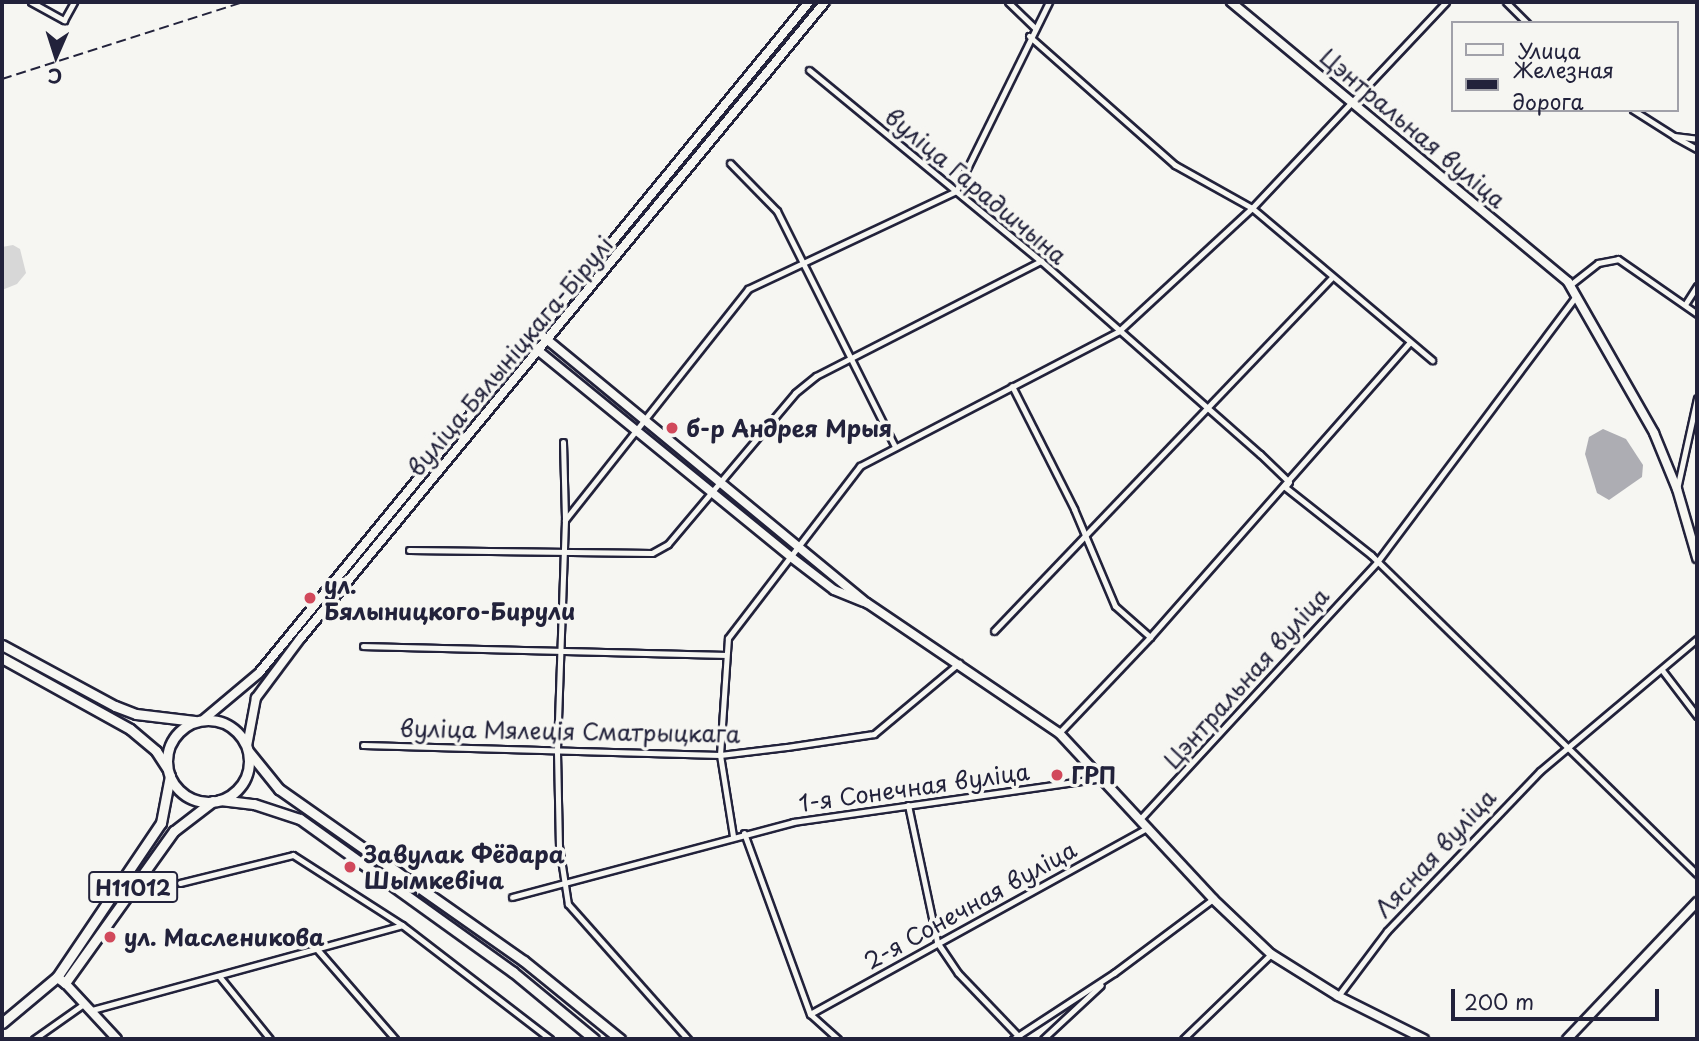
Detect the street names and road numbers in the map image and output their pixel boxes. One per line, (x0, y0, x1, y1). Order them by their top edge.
street label: Цэнтральная вуліца (1315, 42, 1511, 214)
street label: вуліца Гарадшчына (880, 102, 1072, 270)
street label: вуліца Бялыніцкага-Бірулі (402, 231, 618, 481)
street label: Цэнтральная вуліца (1158, 582, 1334, 774)
street label: вуліца Мялеція Сматрыцкага (400, 714, 740, 748)
street label: 1-я Сонечная вуліца (796, 757, 1032, 817)
street label: Лясная вуліца (1368, 783, 1502, 923)
street label: 2-я Сонечная вуліца (858, 835, 1082, 975)
road number: Н11012 (88, 870, 178, 904)

